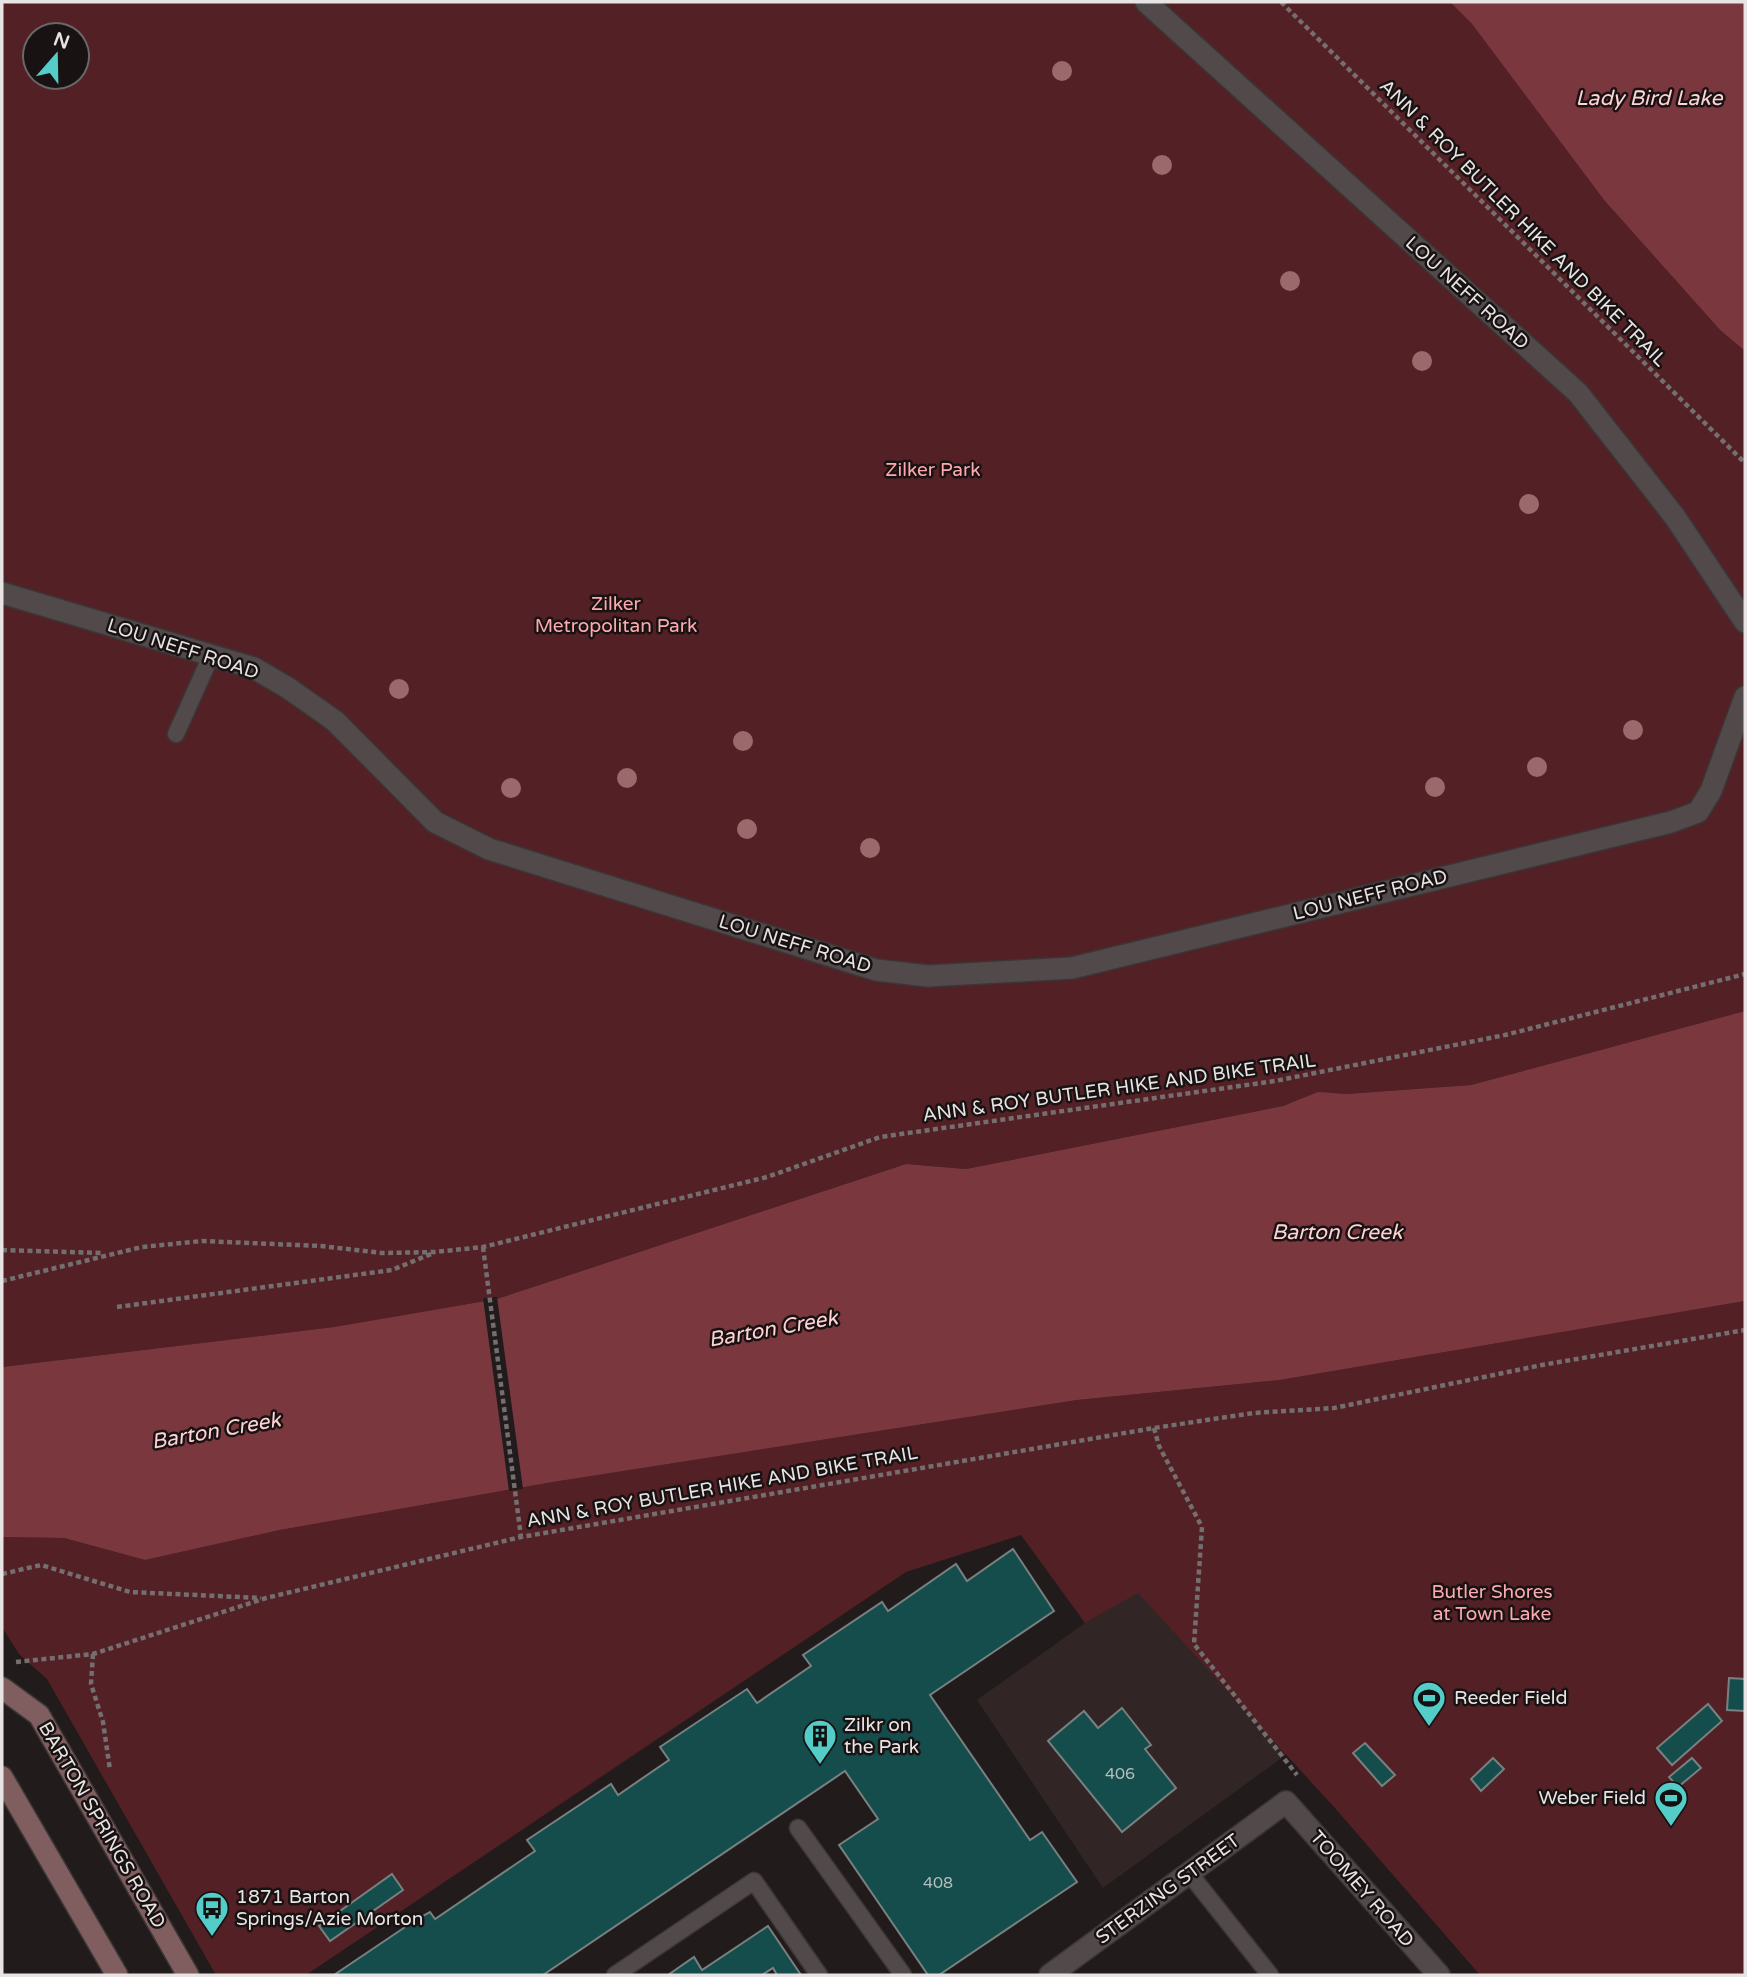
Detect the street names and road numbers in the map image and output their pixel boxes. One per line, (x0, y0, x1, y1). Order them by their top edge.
street label: ANN & ROY BUTLER HIKE AND BIKE TRAIL (1375, 75, 1671, 371)
street label: LOU NEFF ROAD (1401, 232, 1533, 354)
street label: LOU NEFF ROAD (104, 614, 262, 684)
street label: LOU NEFF ROAD (1291, 865, 1449, 925)
street label: LOU NEFF ROAD (716, 910, 874, 978)
street label: ANN & ROY BUTLER HIKE AND BIKE TRAIL (921, 1049, 1317, 1127)
street label: ANN & ROY BUTLER HIKE AND BIKE TRAIL (525, 1442, 919, 1532)
street label: BARTON SPRINGS ROAD (34, 1718, 170, 1932)
street label: TOOMEY ROAD (1306, 1826, 1418, 1952)
street label: STERZING STREET (1092, 1829, 1244, 1949)

